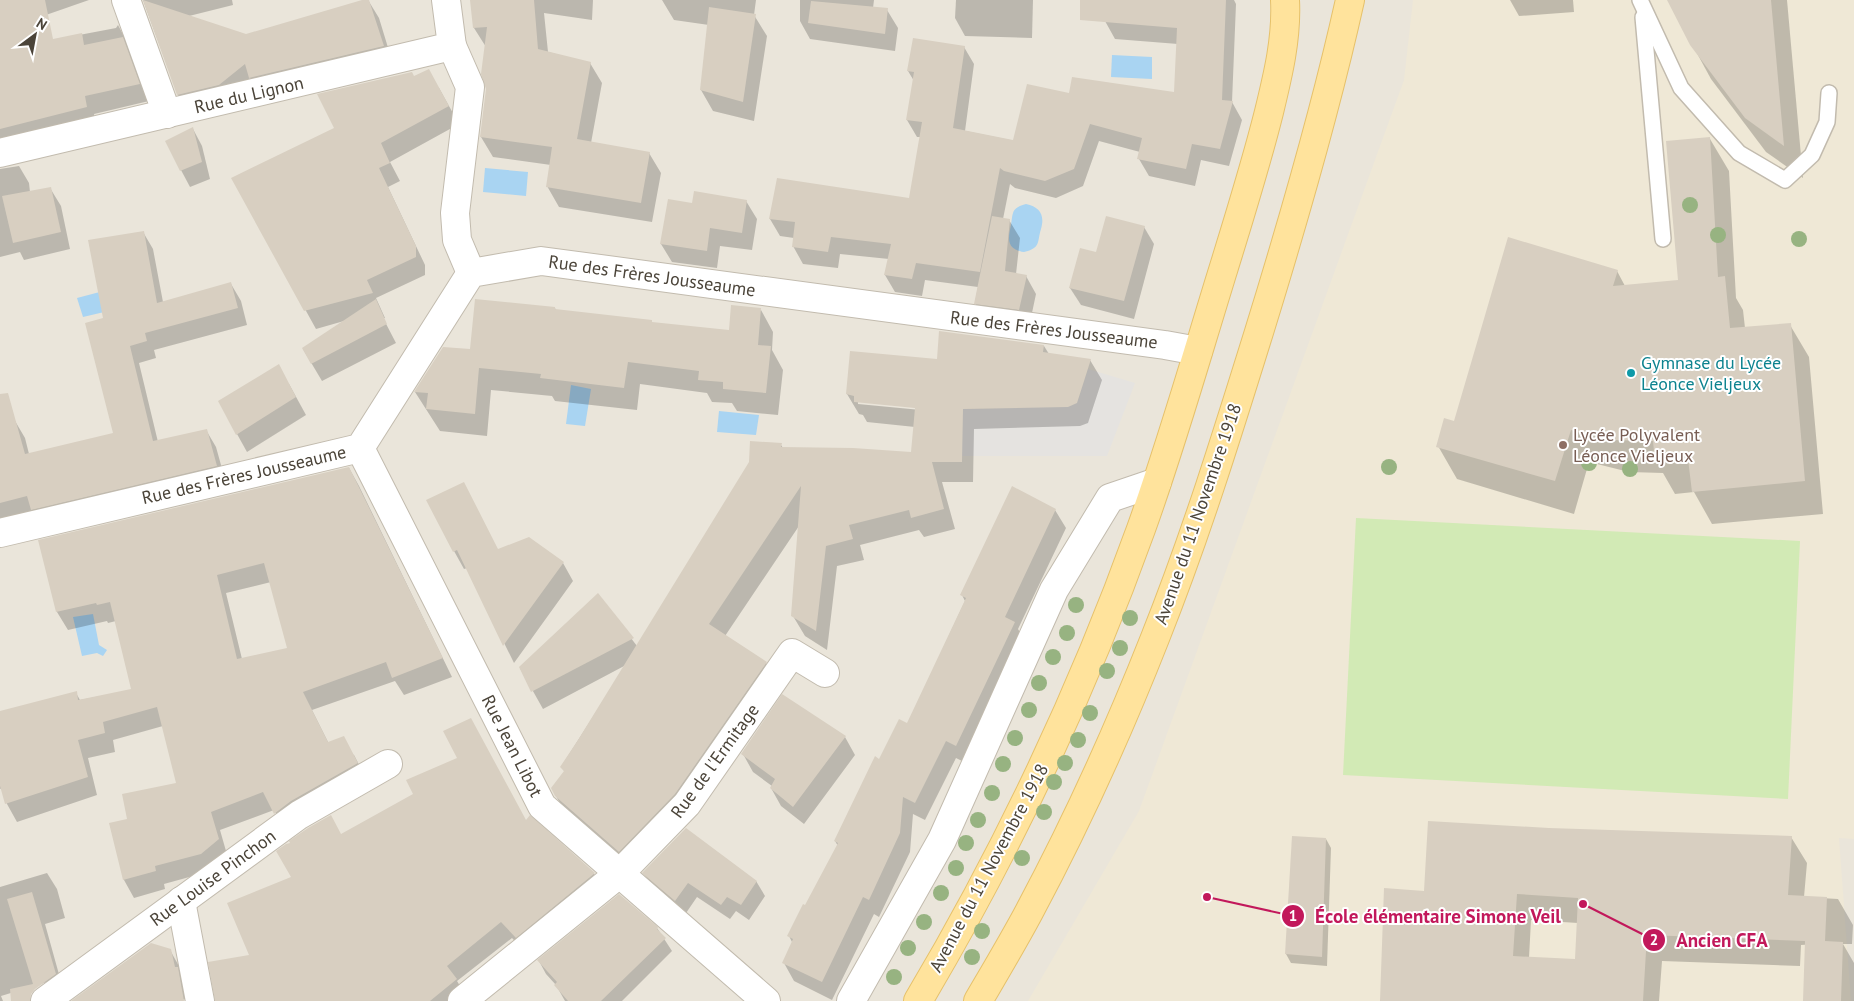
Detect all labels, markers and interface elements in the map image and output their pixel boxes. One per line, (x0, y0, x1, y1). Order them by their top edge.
north arrow (10, 10, 60, 60)
text: N (33, 14, 51, 34)
street label: Rue du Lignon (192, 71, 306, 118)
street label: Rue des Frères Jousseaume (547, 250, 757, 301)
street label: Rue des Frères Jousseaume (949, 305, 1159, 354)
place label: Gymnase du Lycée Léonce Vieljeux (1641, 351, 1781, 395)
marker: Gymnase du Lycée Léonce Vieljeux (1625, 367, 1637, 379)
street label: Avenue du 11 Novembre 1918 (1149, 400, 1246, 627)
place label: Lycée Polyvalent Léonce Vieljeux (1573, 423, 1700, 467)
marker: Lycée Polyvalent Léonce Vieljeux (1557, 439, 1569, 451)
street label: Rue des Frères Jousseaume (140, 440, 348, 509)
street label: Rue Jean Libot (477, 691, 548, 801)
street label: Rue de l'Ermitage (665, 699, 764, 822)
street label: Avenue du 11 Novembre 1918 (924, 760, 1053, 976)
street label: Rue Louise Pinchon (145, 824, 280, 931)
callout: École élémentaire Simone Veil (1280, 899, 1572, 933)
text: École élémentaire Simone Veil (1315, 904, 1561, 928)
text: 1 (1289, 906, 1297, 925)
callout: Ancien CFA (1641, 923, 1778, 957)
text: Ancien CFA (1676, 928, 1768, 952)
text: 2 (1650, 930, 1658, 949)

